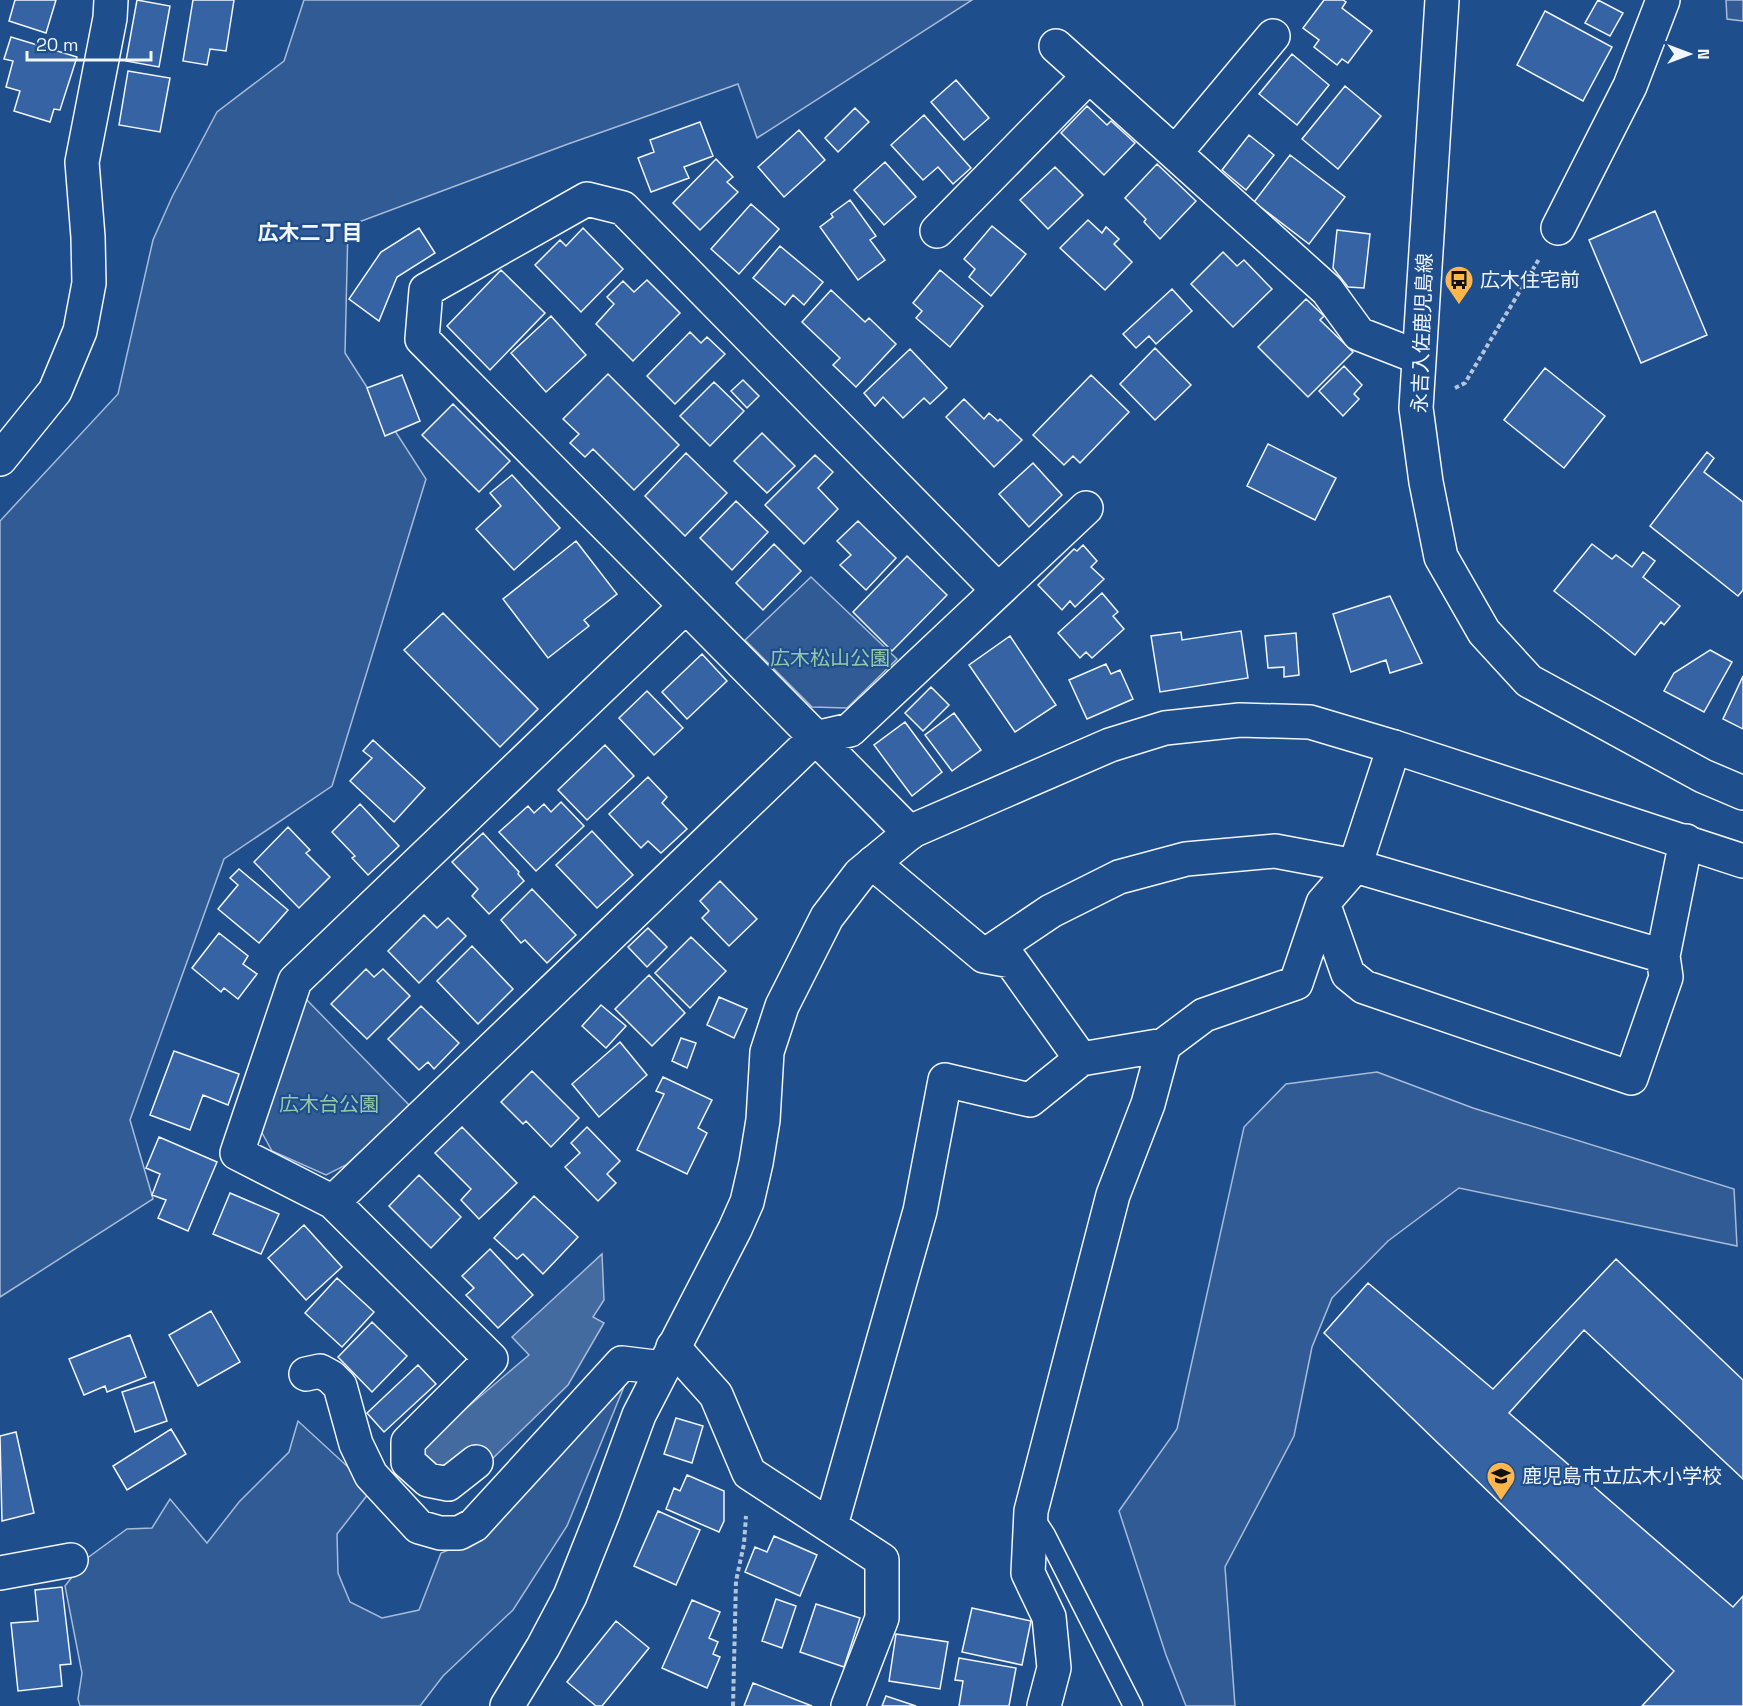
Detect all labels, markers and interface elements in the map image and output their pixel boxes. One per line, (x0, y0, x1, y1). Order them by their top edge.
scale bar (27, 24, 152, 62)
north arrow (1659, 24, 1719, 84)
text: 20 m (36, 33, 79, 56)
text: N (1693, 49, 1714, 59)
district label: 広木二丁目 (258, 219, 363, 246)
street label: 永吉入佐鹿児島線 (1406, 253, 1438, 413)
bus stop icon: 広木住宅前 (1443, 264, 1475, 306)
place label: 広木住宅前 (1480, 267, 1580, 293)
park label: 広木松山公園 (770, 645, 890, 671)
park label: 広木台公園 (279, 1091, 379, 1117)
school or university icon: 鹿児島市立広木小学校 (1485, 1460, 1517, 1502)
place label: 鹿児島市立広木小学校 (1522, 1463, 1722, 1489)

